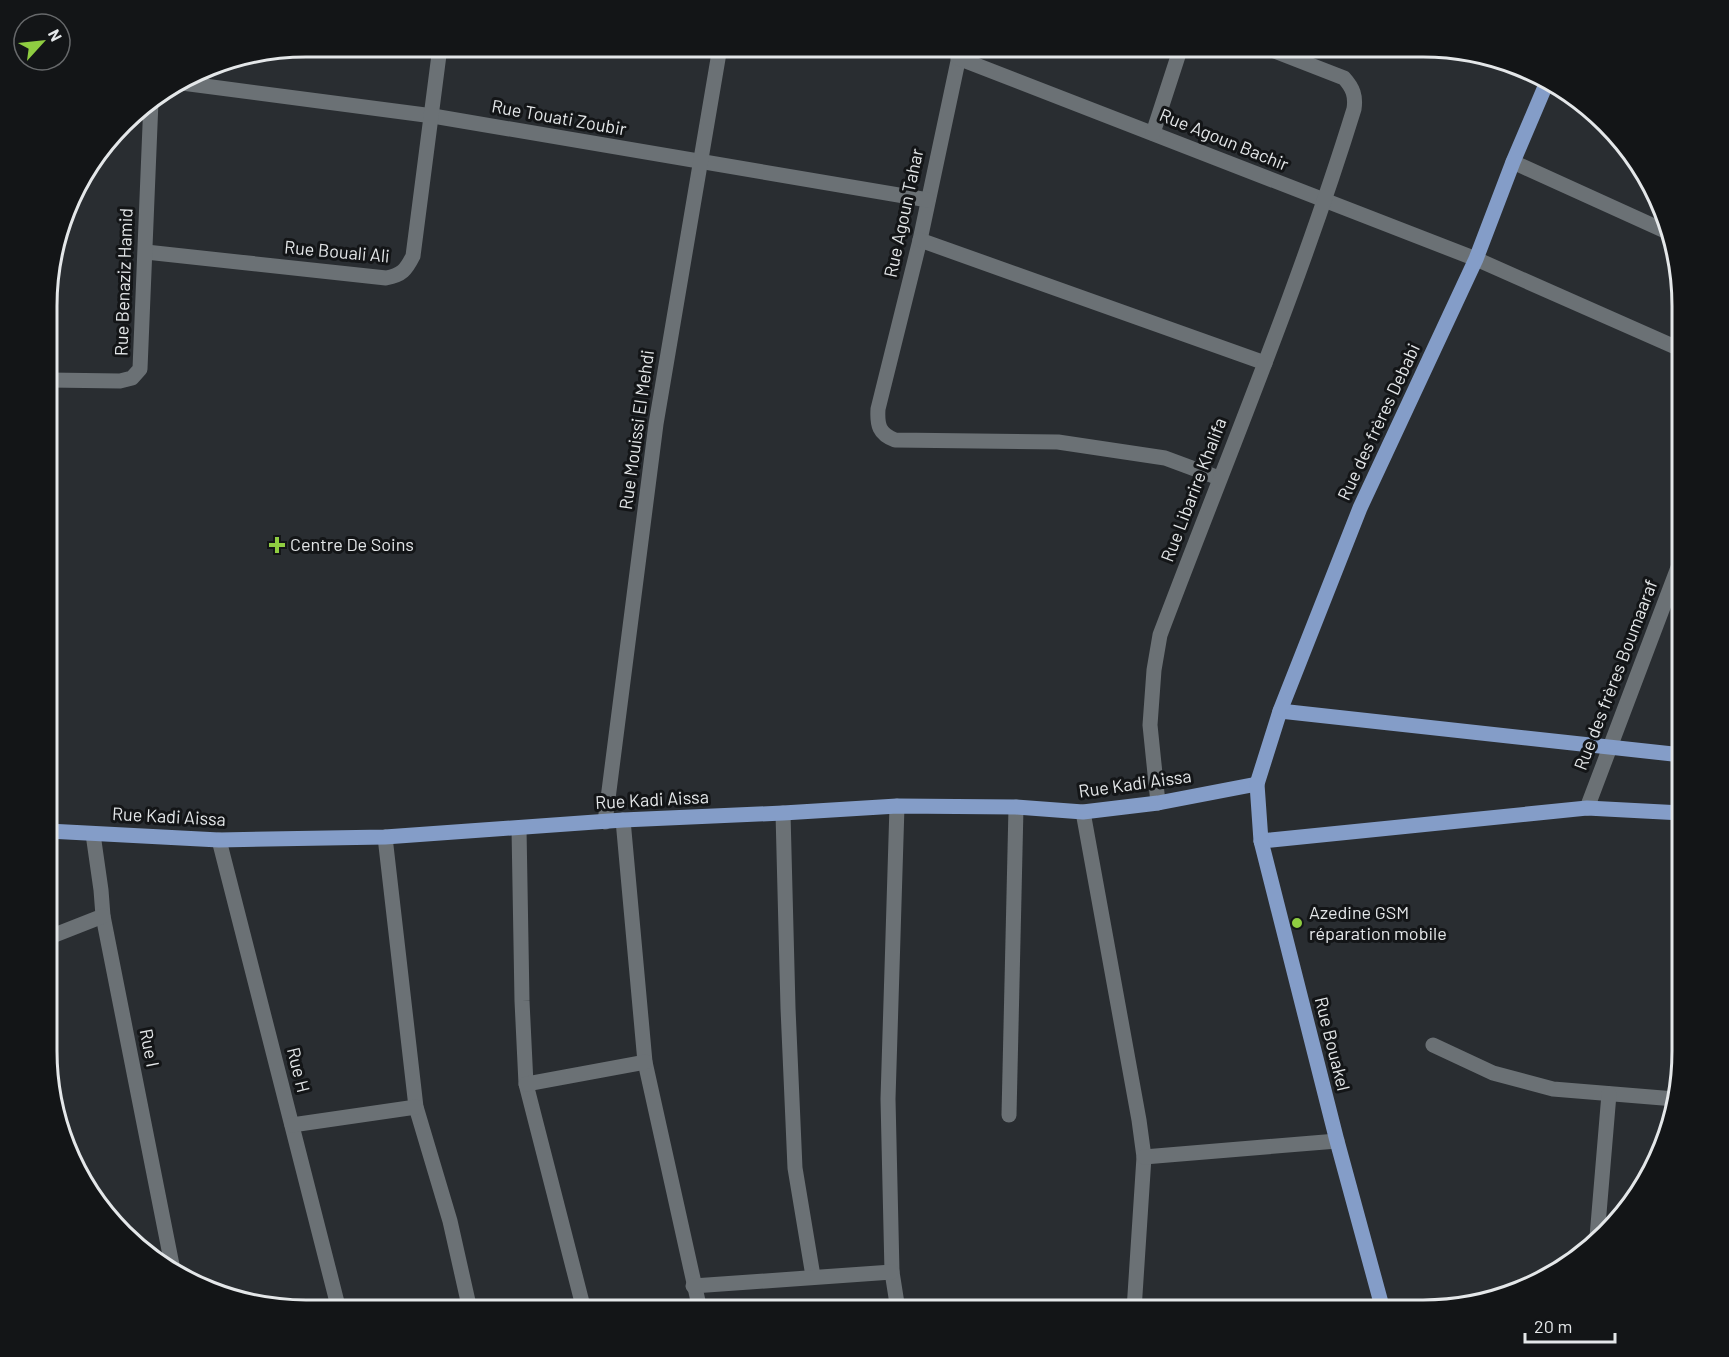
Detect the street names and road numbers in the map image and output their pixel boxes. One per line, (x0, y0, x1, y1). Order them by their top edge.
street label: Rue Touati Zoubir (490, 94, 629, 140)
street label: Rue Agoun Bachir (1157, 103, 1293, 175)
street label: Rue Agoun Tahar (879, 146, 928, 279)
street label: Rue Benaziz Hamid (109, 208, 137, 356)
street label: Rue Bouali Ali (283, 235, 391, 267)
street label: Rue des frères Debabi (1332, 340, 1424, 503)
street label: Rue Mouissi El Mehdi (614, 349, 658, 511)
street label: Rue Libarire Khalifa (1155, 415, 1231, 565)
street label: Rue des frères Boumaaraf (1569, 576, 1662, 773)
street label: Rue Kadi Aissa (1077, 764, 1193, 802)
street label: Rue Kadi Aissa (595, 785, 709, 813)
street label: Rue Kadi Aissa (112, 802, 226, 830)
street label: Rue Bouakel (1311, 994, 1355, 1093)
street label: Rue I (136, 1027, 164, 1069)
street label: Rue H (283, 1045, 315, 1095)

